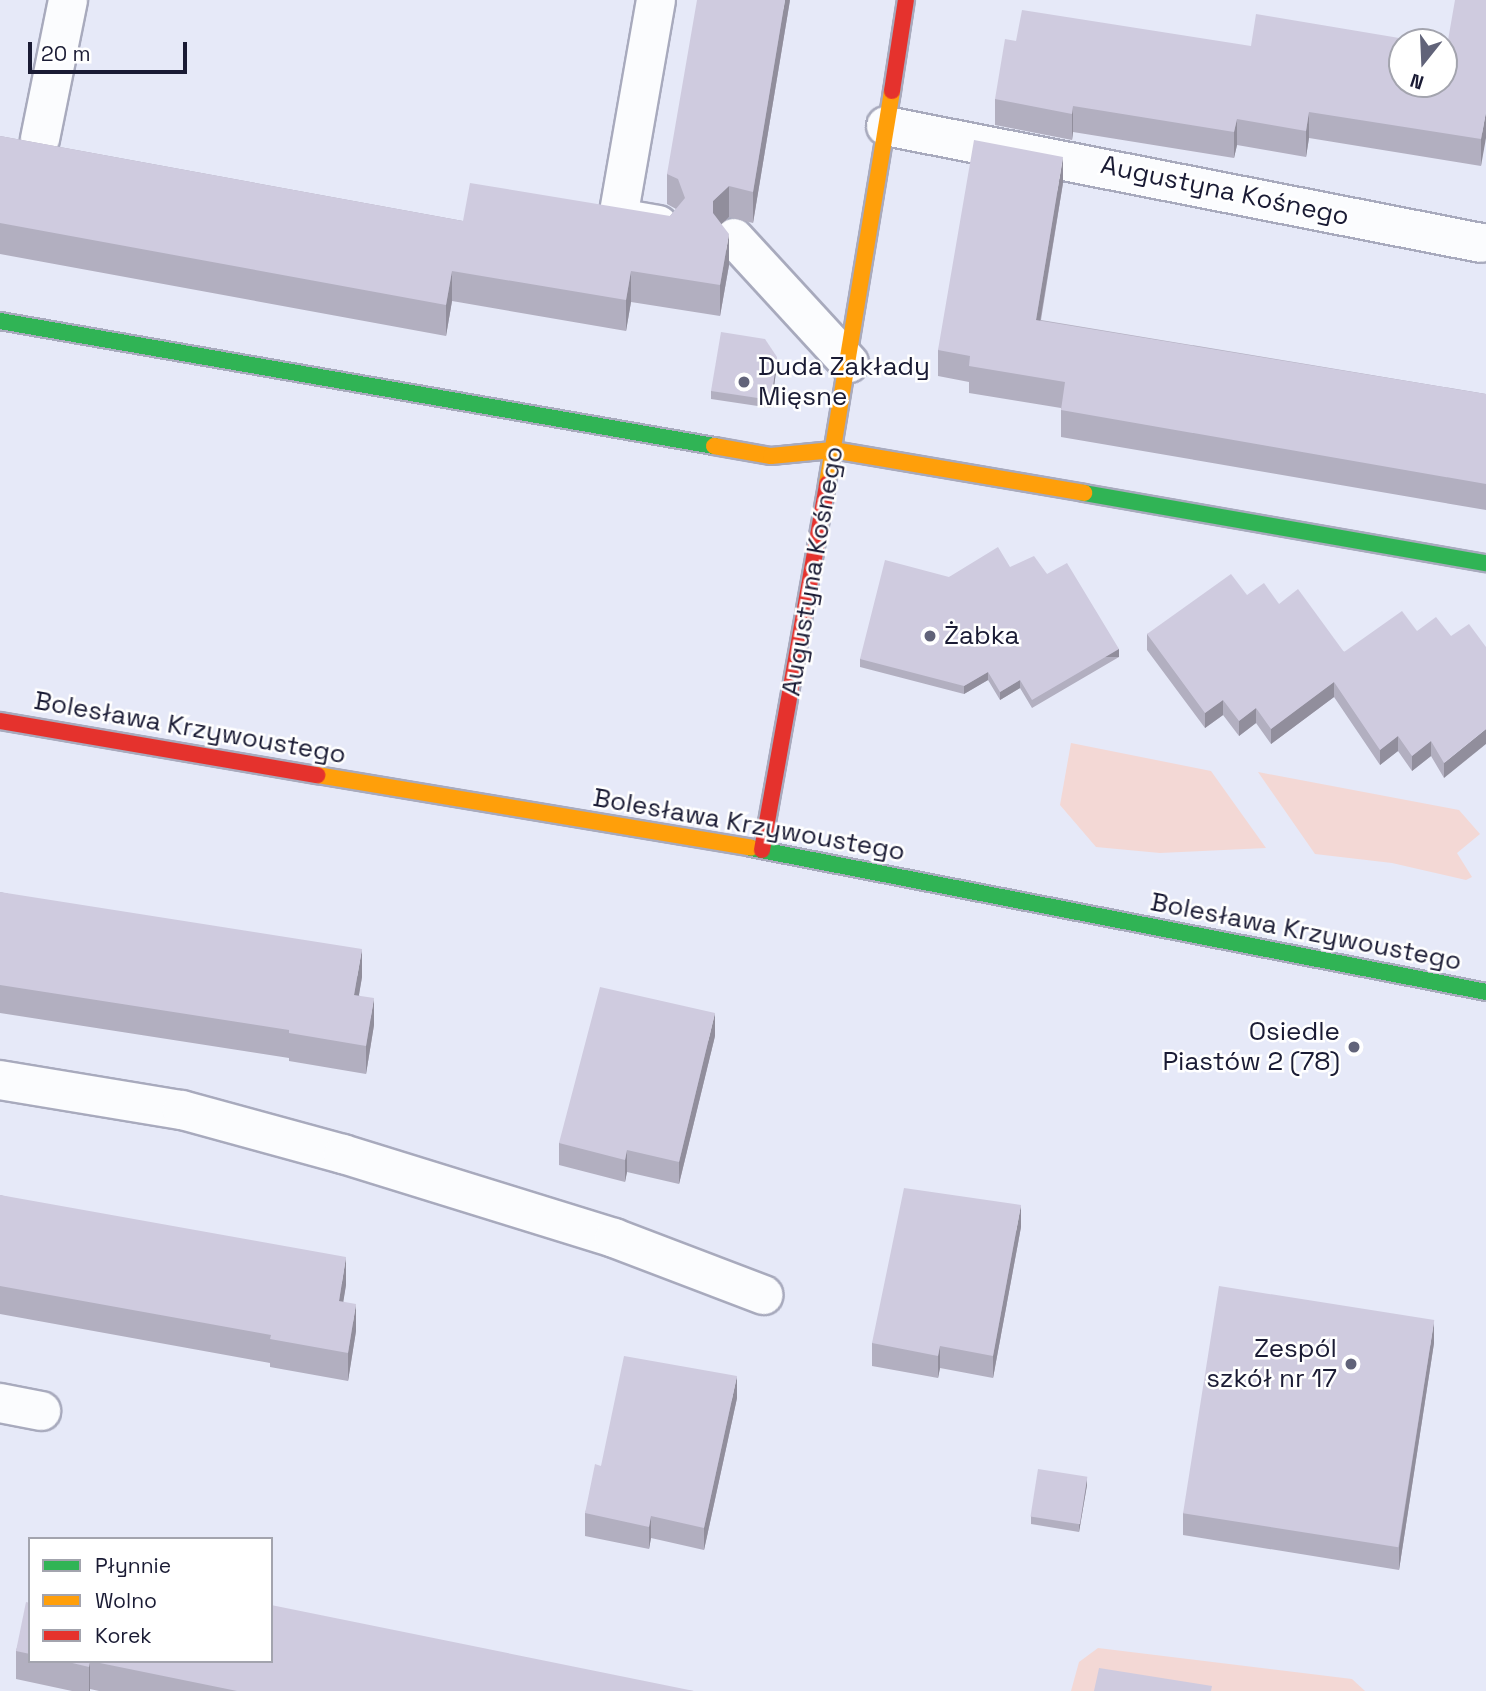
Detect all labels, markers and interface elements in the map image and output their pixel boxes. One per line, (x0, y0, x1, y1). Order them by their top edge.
scale bar (32, 28, 191, 72)
north arrow (1388, 28, 1458, 98)
text: 20 m (41, 40, 91, 67)
text: N (1407, 68, 1427, 95)
street label: Augustyna Kośnego (1098, 149, 1352, 233)
place label: Duda Zakłady Mięsne (758, 351, 930, 412)
marker: Duda Zakłady Mięsne (736, 374, 752, 390)
street label: Augustyna Kośnego (776, 444, 850, 698)
place label: Żabka (944, 620, 1019, 652)
marker: Żabka (922, 628, 938, 644)
street label: Bolesława Krzywoustego (32, 685, 348, 771)
street label: Bolesława Krzywoustego (591, 782, 907, 868)
street label: Bolesława Krzywoustego (1148, 887, 1464, 977)
place label: Osiedle Piastów 2 (78) (1162, 1016, 1340, 1078)
marker: Osiedle Piastów 2 (78) (1346, 1039, 1362, 1055)
place label: Zespól szkół nr 17 (1206, 1333, 1337, 1394)
marker: Zespól szkół nr 17 (1343, 1356, 1359, 1372)
legend (28, 1537, 273, 1663)
text: Płynnie (95, 1552, 171, 1579)
text: Wolno (95, 1587, 157, 1614)
text: Korek (95, 1622, 152, 1649)

